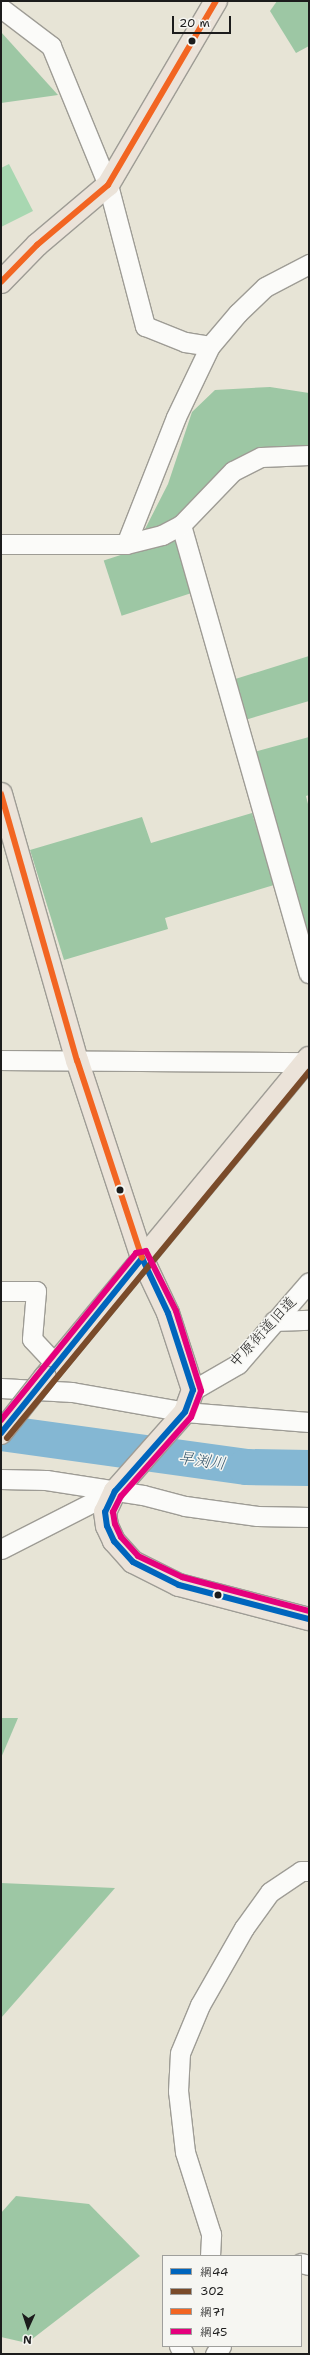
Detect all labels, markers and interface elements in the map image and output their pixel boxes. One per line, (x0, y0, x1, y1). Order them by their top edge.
scale bar (174, 8, 233, 34)
text: 20 m (179, 15, 210, 31)
unlabelled marker (187, 36, 197, 46)
unlabelled marker (115, 1185, 125, 1195)
street label: 中原街道旧道 (226, 1293, 300, 1371)
water label: 早渕川 (177, 1448, 227, 1474)
unlabelled marker (213, 1590, 223, 1600)
legend (162, 2255, 302, 2347)
text: 綱44 (200, 2264, 228, 2280)
text: 302 (200, 2283, 224, 2299)
text: 綱71 (200, 2304, 225, 2320)
north arrow (8, 2307, 48, 2347)
text: 綱45 (200, 2324, 227, 2340)
text: N (23, 2332, 32, 2347)

